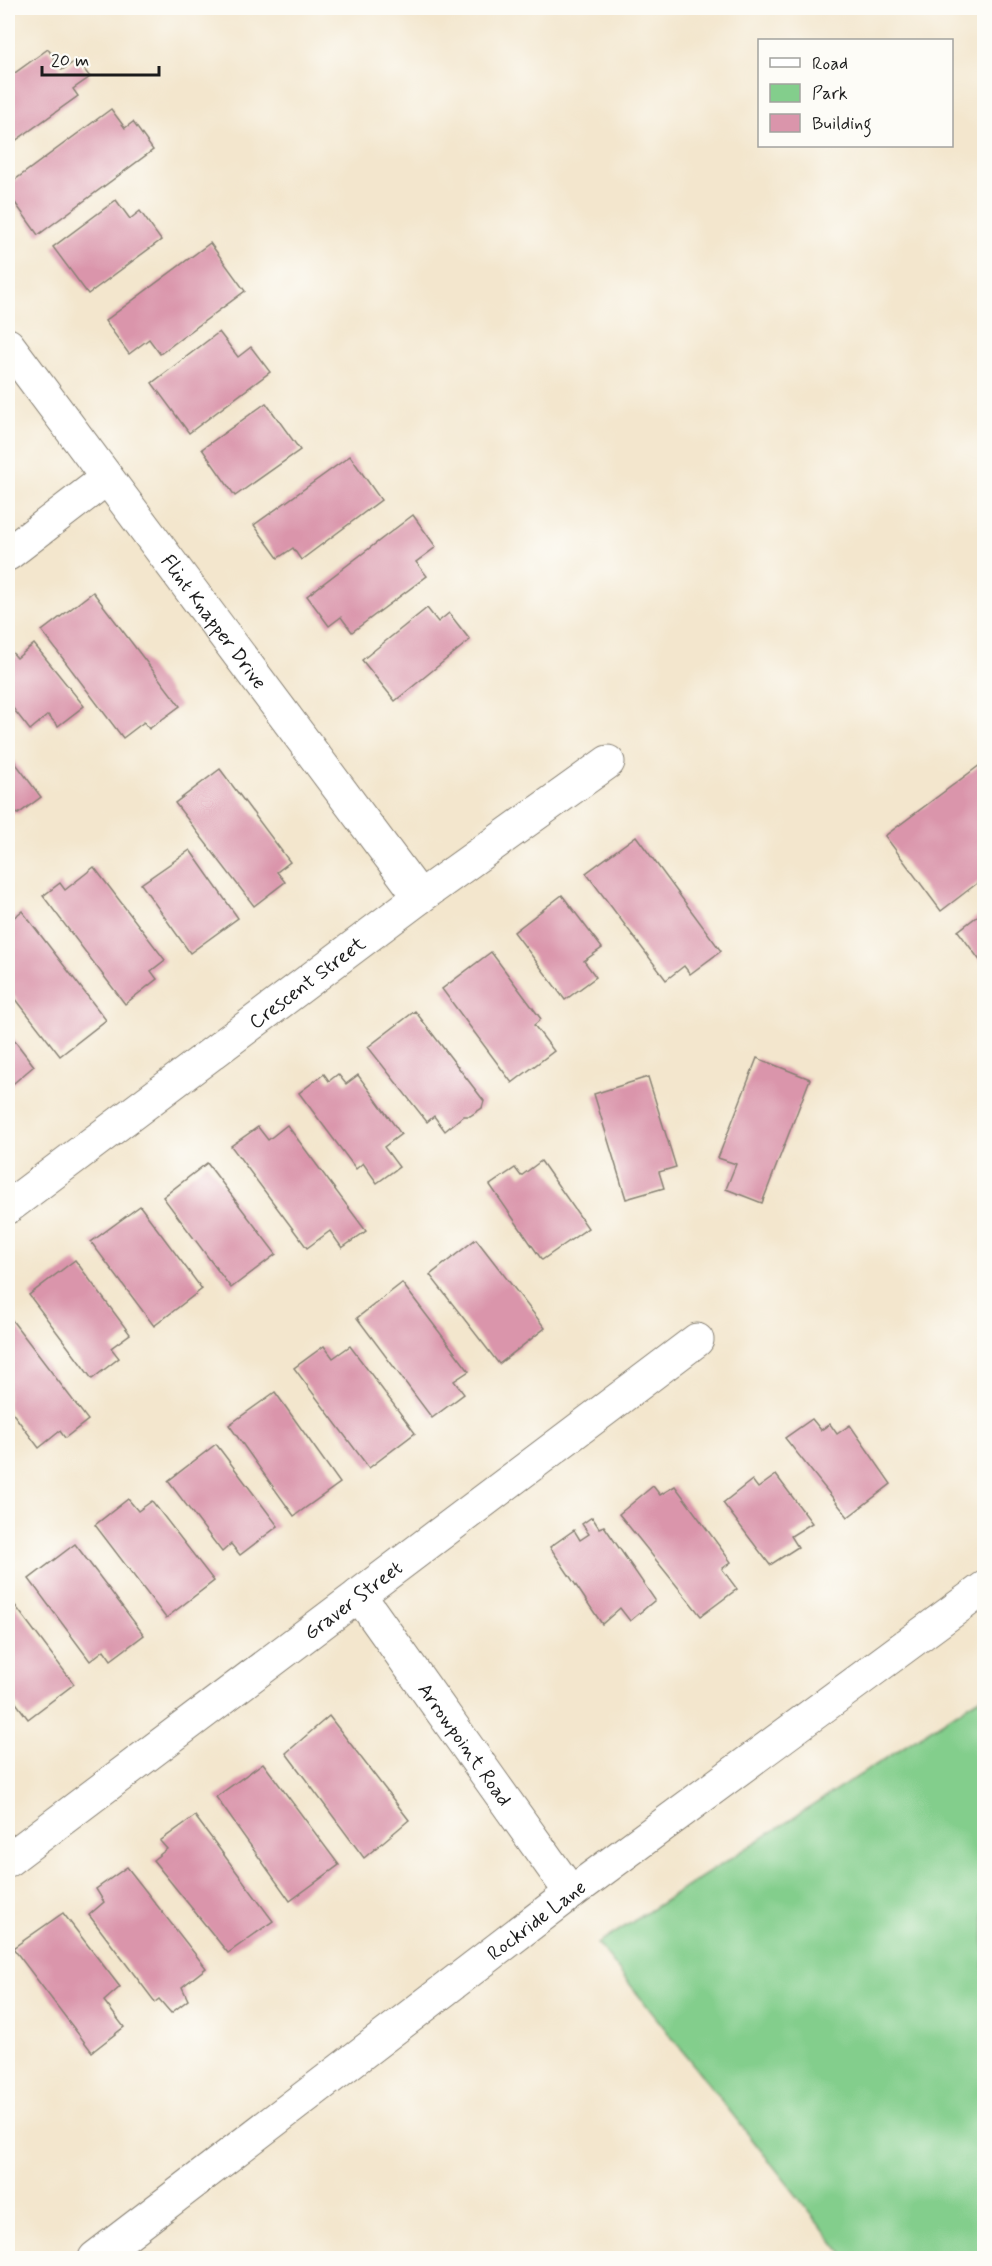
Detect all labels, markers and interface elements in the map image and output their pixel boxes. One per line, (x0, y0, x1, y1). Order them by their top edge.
scale bar (42, 39, 159, 77)
legend (758, 39, 953, 147)
text: 20 m (51, 49, 89, 73)
text: Road (812, 52, 848, 76)
text: Park (812, 82, 848, 106)
text: Building (812, 112, 872, 138)
street label: Flint Knapper Drive (154, 549, 272, 695)
street label: Crescent Street (244, 930, 372, 1036)
street label: Graver Street (299, 1555, 409, 1647)
street label: Arrowpoint Road (411, 1678, 517, 1812)
street label: Rockride Lane (482, 1874, 592, 1968)

